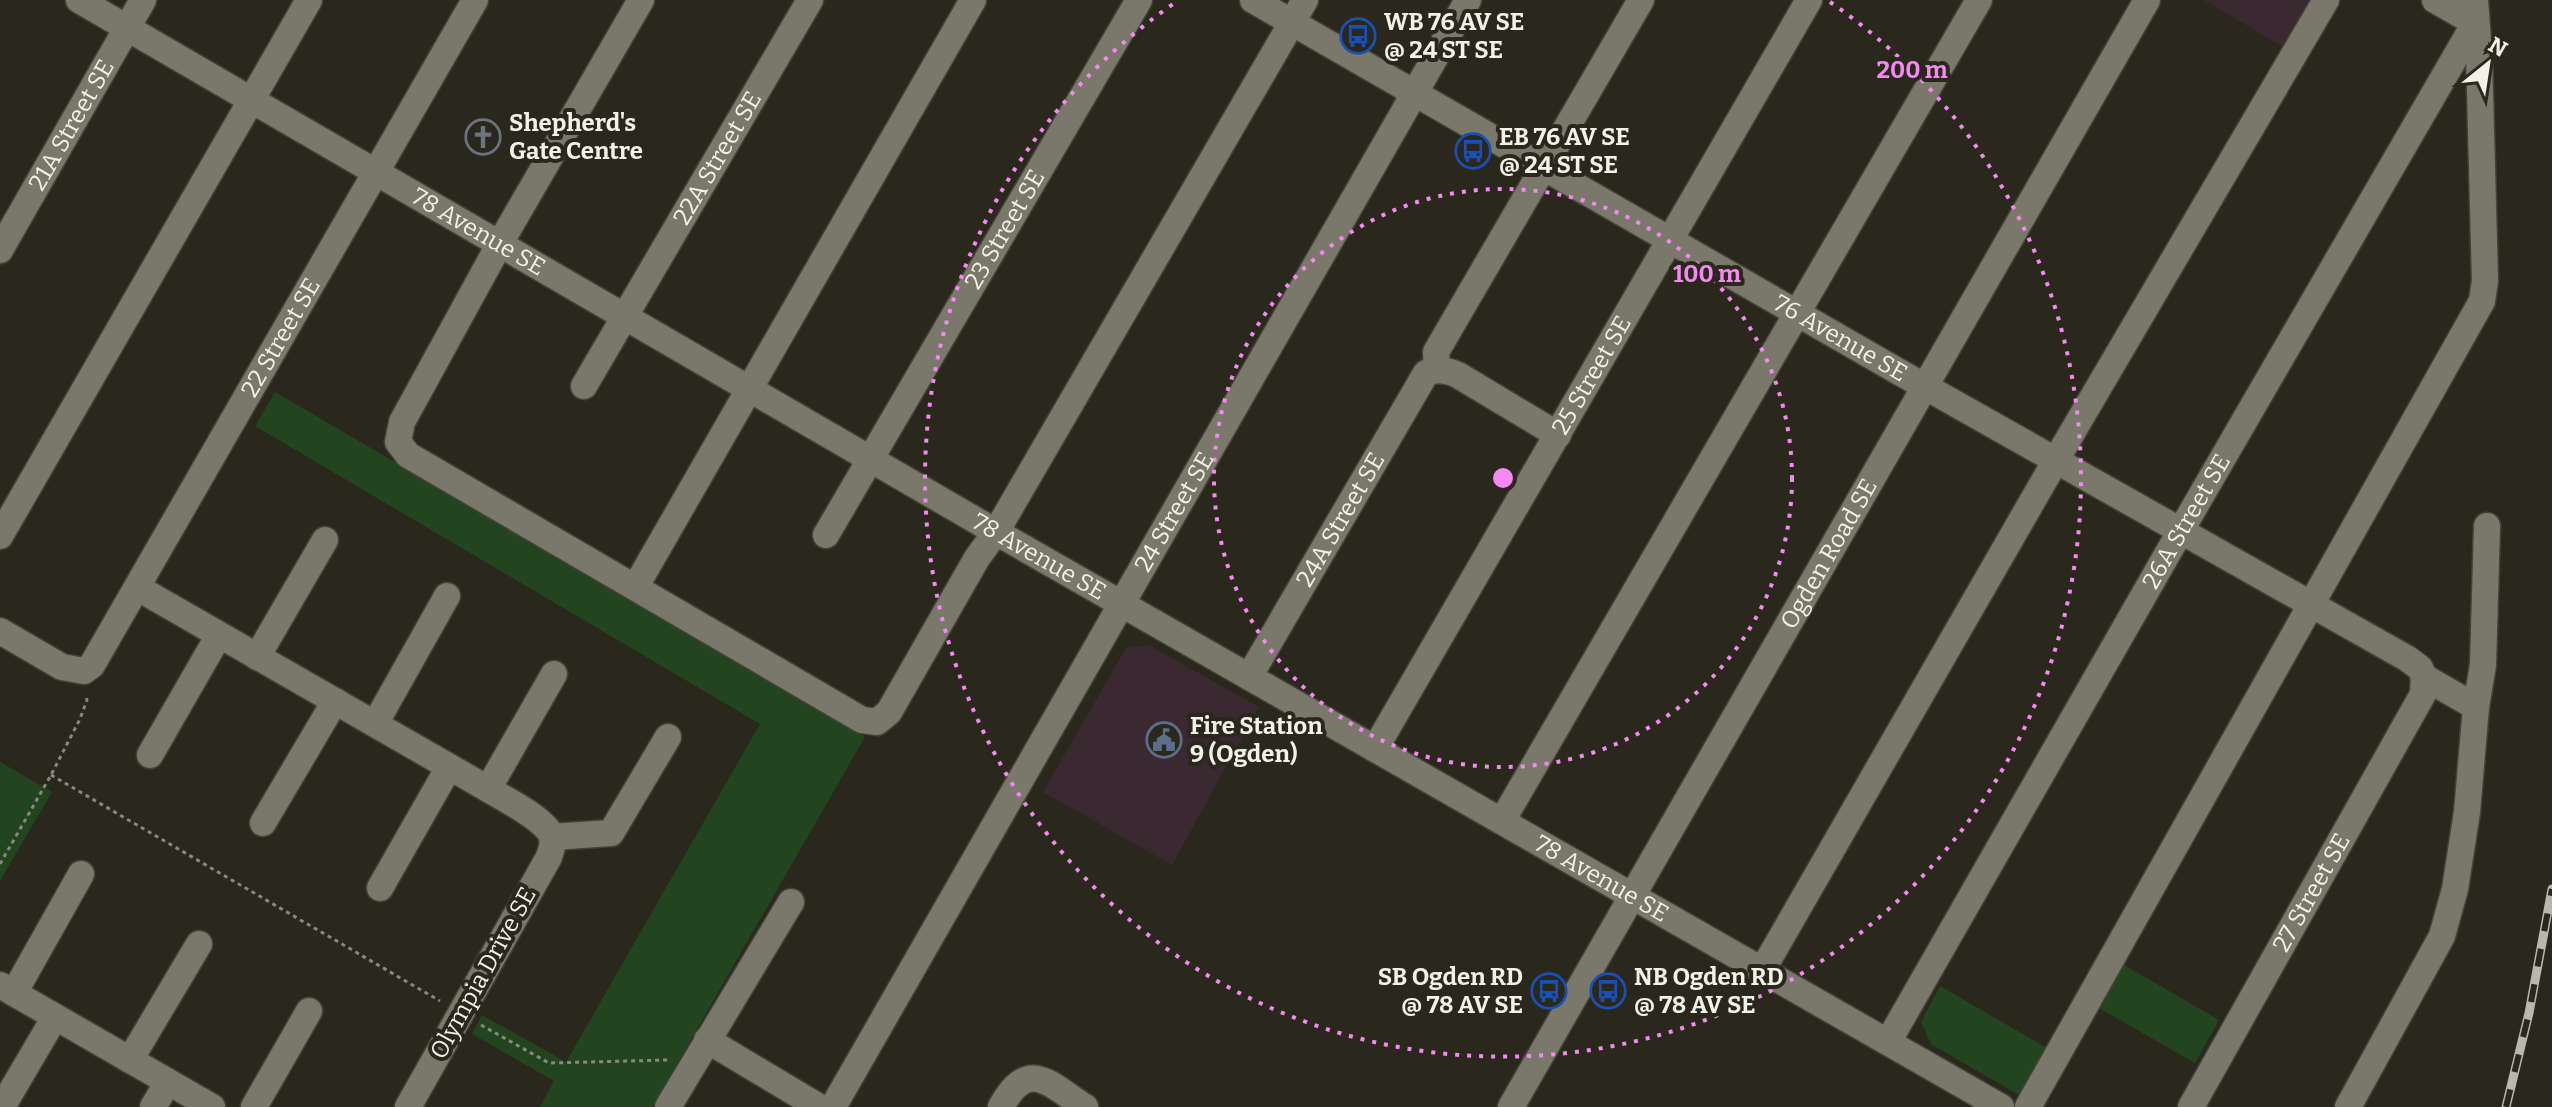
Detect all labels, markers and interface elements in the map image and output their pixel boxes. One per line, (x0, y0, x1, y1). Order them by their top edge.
place label: WB 76 AV SE @ 24 ST SE (1384, 8, 1524, 64)
bus stop icon: WB 76 AV SE @ 24 ST SE (1339, 17, 1377, 55)
north arrow (2448, 24, 2528, 104)
text: N (2484, 31, 2512, 63)
street label: 21A Street SE (23, 55, 120, 195)
text: 200 m (1876, 56, 1948, 84)
street label: 22A Street SE (668, 87, 767, 230)
place label: Shepherd's Gate Centre (509, 109, 643, 165)
church icon: Shepherd's Gate Centre (464, 118, 502, 156)
place label: EB 76 AV SE @ 24 ST SE (1499, 123, 1630, 179)
bus stop icon: EB 76 AV SE @ 24 ST SE (1454, 132, 1492, 170)
street label: 23 Street SE (959, 165, 1050, 294)
street label: 78 Avenue SE (407, 182, 550, 281)
text: 100 m (1673, 260, 1741, 288)
street label: 22 Street SE (235, 273, 326, 402)
street label: 76 Avenue SE (1769, 289, 1912, 388)
street label: 25 Street SE (1546, 311, 1637, 439)
street label: 24 Street SE (1129, 447, 1220, 577)
street label: 24A Street SE (1291, 448, 1391, 592)
street label: 26A Street SE (2137, 449, 2236, 594)
centre of rings (1489, 464, 1517, 492)
street label: Ogden Road SE (1775, 474, 1883, 634)
street label: 78 Avenue SE (968, 507, 1111, 606)
place label: Fire Station 9 (Ogden) (1190, 712, 1323, 768)
public building icon: Fire Station 9 (Ogden) (1145, 721, 1183, 759)
street label: 27 Street SE (2267, 828, 2356, 957)
street label: 78 Avenue SE (1530, 829, 1673, 928)
street label: Olympia Drive SE (424, 882, 542, 1064)
place label: SB Ogden RD @ 78 AV SE (1378, 963, 1523, 1019)
place label: NB Ogden RD @ 78 AV SE (1634, 963, 1784, 1019)
bus stop icon: SB Ogden RD @ 78 AV SE (1530, 972, 1568, 1010)
bus stop icon: NB Ogden RD @ 78 AV SE (1589, 972, 1627, 1010)

